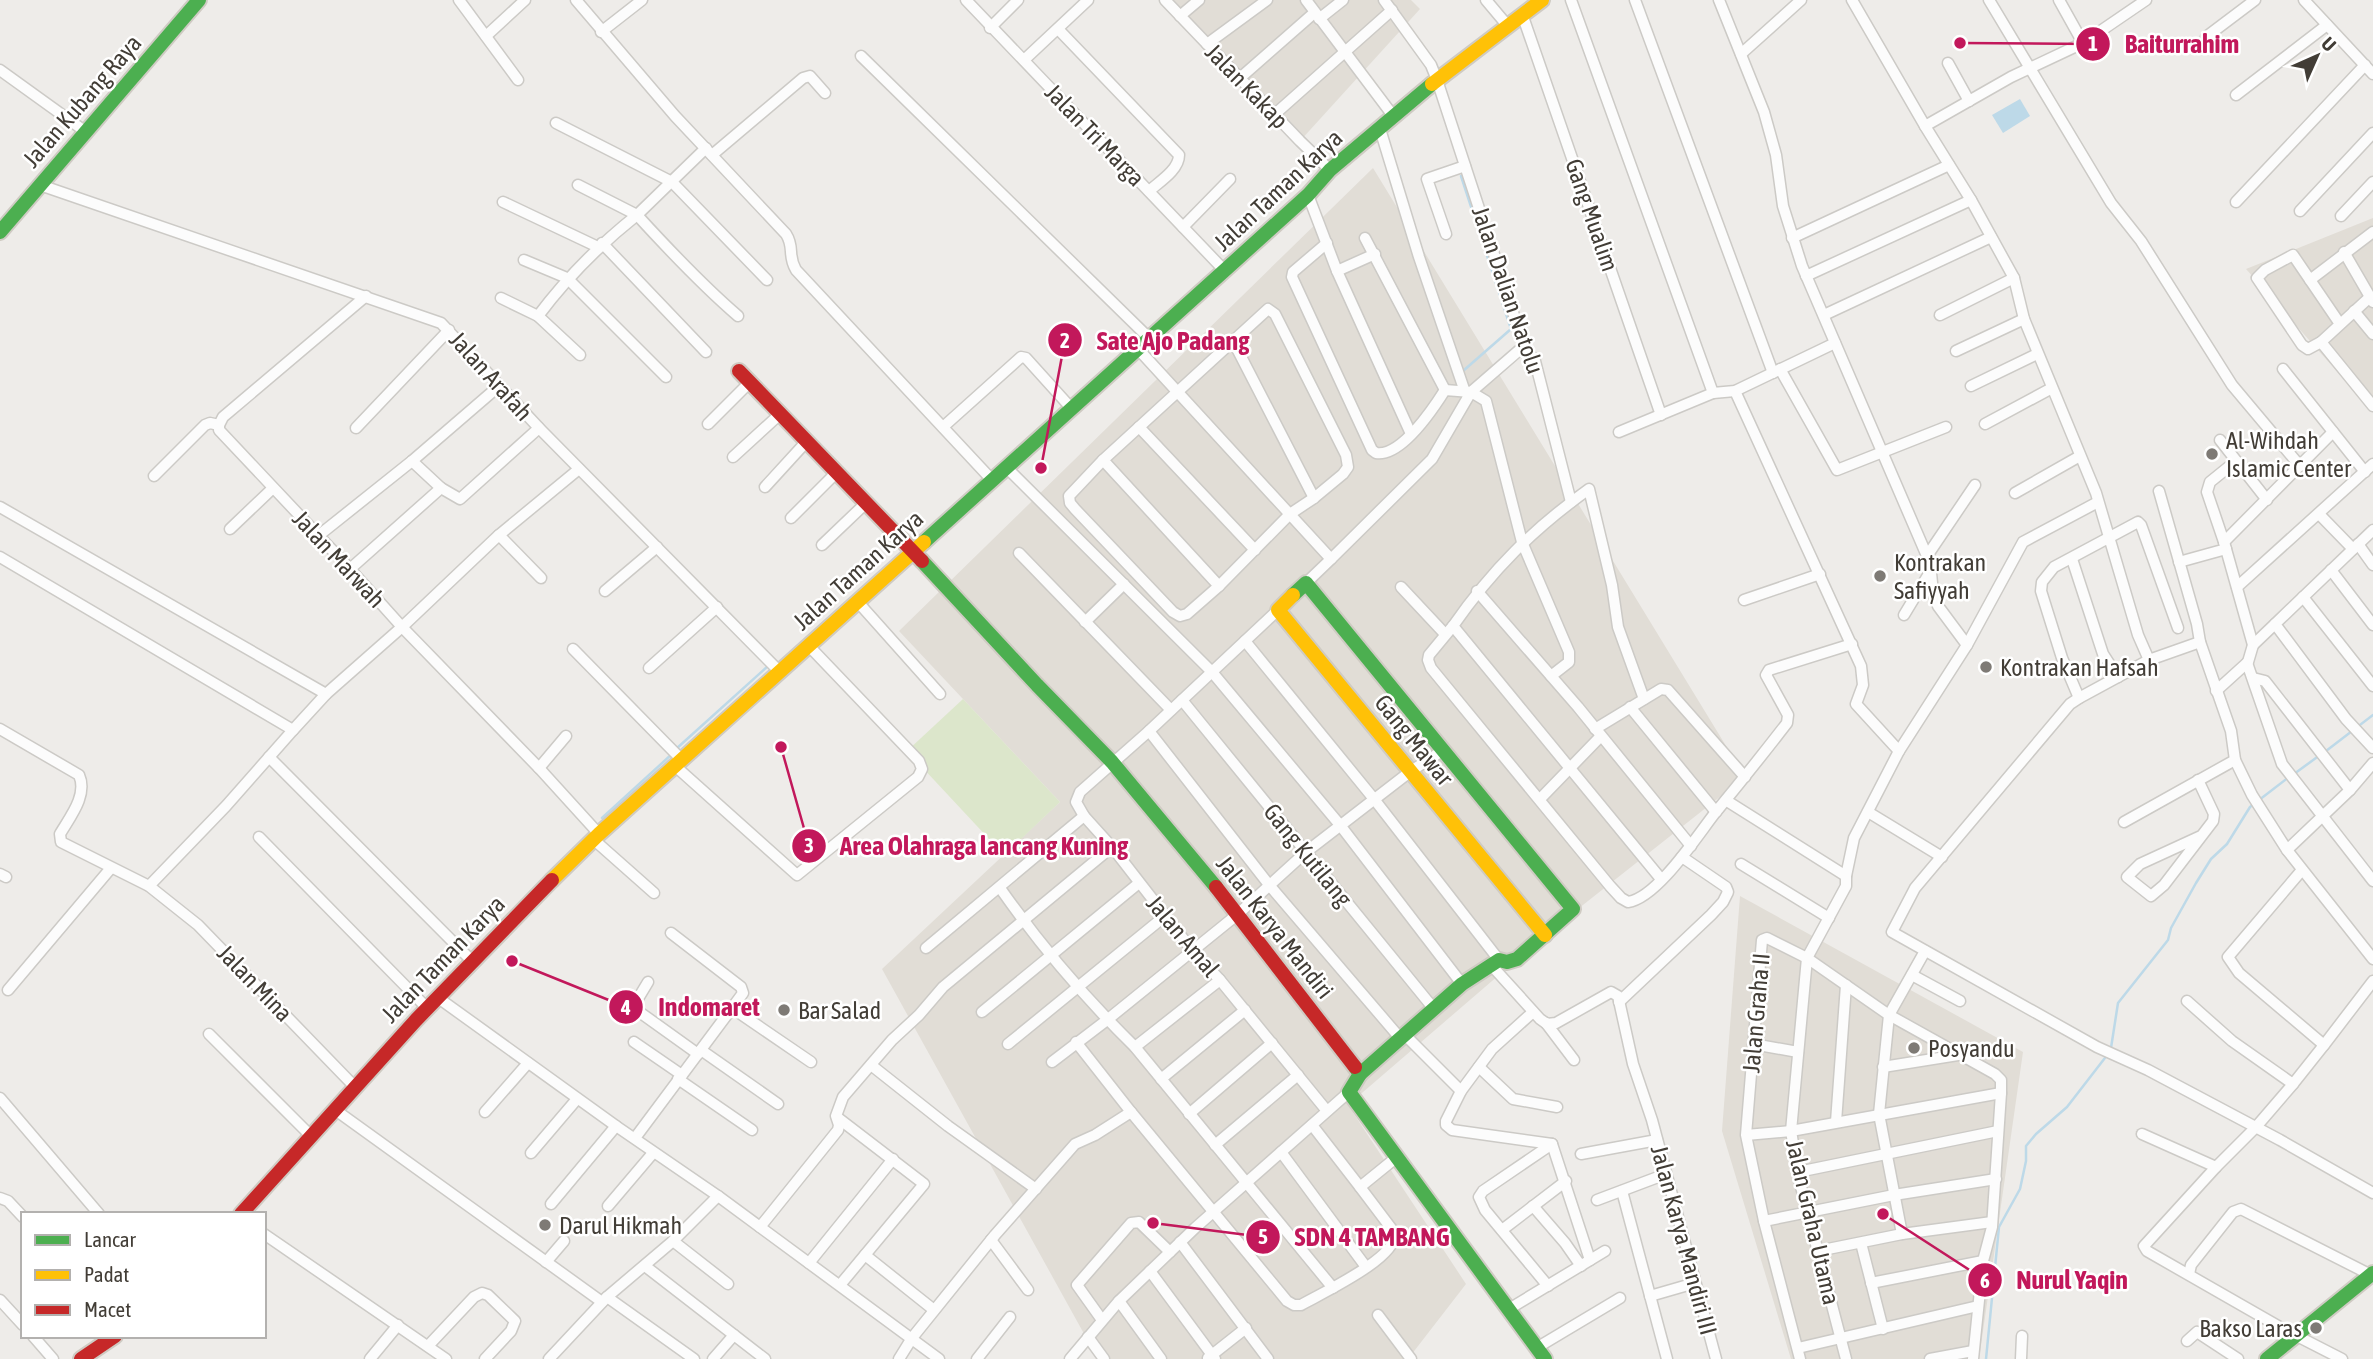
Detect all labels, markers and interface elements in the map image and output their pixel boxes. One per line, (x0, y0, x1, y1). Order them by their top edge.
callout: Baiturrahim (2076, 21, 2253, 68)
north arrow (2282, 21, 2352, 91)
street label: Jalan Kubang Raya (17, 29, 147, 173)
text: Baiturrahim (2125, 29, 2239, 59)
text: 1 (2088, 31, 2098, 55)
text: U (2317, 32, 2341, 56)
street label: Jalan Kakap (1200, 38, 1294, 134)
street label: Jalan Tri Marga (1040, 79, 1150, 191)
street label: Jalan Taman Karya (1208, 124, 1348, 256)
street label: Gang Mualim (1560, 155, 1624, 275)
street label: Jalan Dalian Natolu (1467, 203, 1549, 377)
callout: Sate Ajo Padang (1048, 317, 1264, 364)
street label: Jalan Arafah (444, 326, 538, 426)
text: Sate Ajo Padang (1097, 326, 1250, 356)
text: 2 (1060, 328, 1070, 352)
place label: Al-Wihdah Islamic Center (2226, 427, 2352, 482)
marker: Al-Wihdah Islamic Center (2204, 446, 2220, 462)
street label: Jalan Marwah (287, 505, 391, 613)
street label: Jalan Taman Karya (788, 505, 928, 635)
place label: Kontrakan Safiyyah (1894, 549, 1986, 604)
marker: Kontrakan Safiyyah (1872, 568, 1888, 584)
place label: Kontrakan Hafsah (2000, 654, 2159, 681)
marker: Kontrakan Hafsah (1978, 659, 1994, 675)
street label: Gang Mawar (1369, 689, 1459, 791)
street label: Gang Kutilang (1258, 798, 1358, 912)
callout: Area Olahraga lancang Kuning (791, 822, 1142, 869)
text: Area Olahraga lancang Kuning (839, 831, 1129, 861)
text: 3 (804, 833, 814, 857)
street label: Jalan Karya Mandiri (1211, 850, 1339, 1004)
street label: Jalan Taman Karya (376, 890, 510, 1028)
street label: Jalan Amal (1141, 890, 1225, 983)
street label: Jalan Mina (212, 939, 298, 1027)
street label: Jalan Graha II (1737, 952, 1775, 1074)
callout: Indomaret (609, 984, 773, 1031)
text: Indomaret (658, 992, 760, 1022)
text: 4 (620, 995, 631, 1019)
place label: Bar Salad (798, 997, 881, 1024)
marker: Bar Salad (776, 1002, 792, 1018)
place label: Posyandu (1928, 1035, 2015, 1062)
marker: Posyandu (1906, 1040, 1922, 1056)
street label: Jalan Graha Utama (1781, 1137, 1845, 1307)
street label: Jalan Karya Mandiri III (1646, 1142, 1722, 1338)
legend (21, 1212, 266, 1338)
place label: Darul Hikmah (559, 1212, 682, 1239)
callout: SDN 4 TAMBANG (1245, 1213, 1463, 1260)
marker: Darul Hikmah (537, 1217, 553, 1233)
text: SDN 4 TAMBANG (1295, 1222, 1450, 1252)
text: 5 (1258, 1224, 1268, 1248)
text: Lancar (84, 1227, 137, 1251)
callout: Nurul Yaqin (1967, 1257, 2142, 1304)
text: Padat (84, 1262, 129, 1286)
text: Nurul Yaqin (2016, 1265, 2128, 1295)
text: 6 (1980, 1268, 1990, 1292)
text: Macet (84, 1297, 131, 1321)
place label: Bakso Laras (2199, 1315, 2302, 1342)
marker: Bakso Laras (2308, 1320, 2324, 1336)

